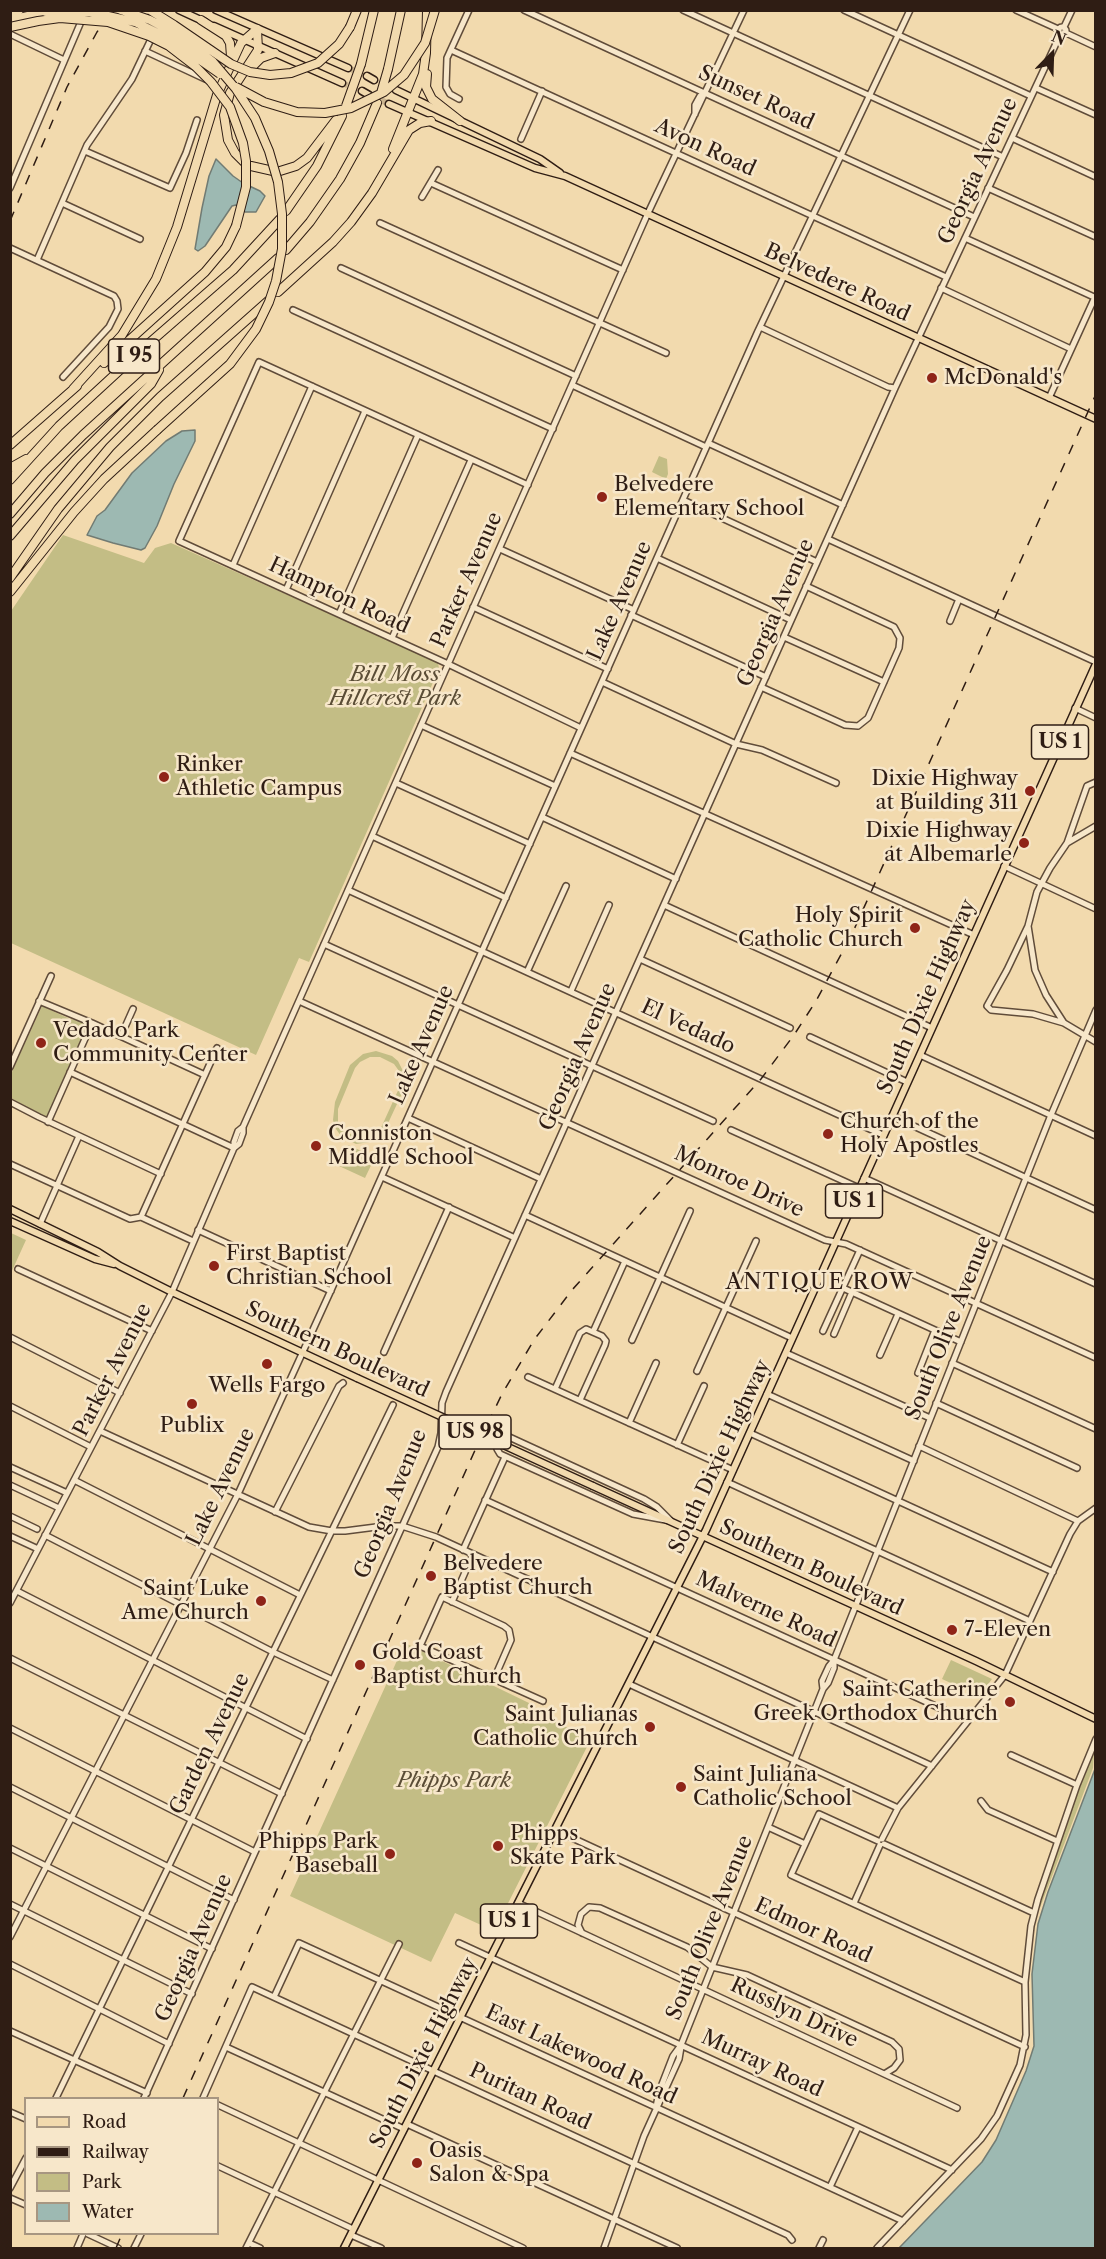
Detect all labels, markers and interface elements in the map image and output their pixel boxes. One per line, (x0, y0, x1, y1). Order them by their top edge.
north arrow (1022, 24, 1082, 84)
text: N (1049, 26, 1069, 49)
street label: Sunset Road (694, 60, 818, 136)
street label: Georgia Avenue (933, 94, 1023, 248)
street label: Avon Road (650, 114, 760, 182)
street label: Belvedere Road (760, 238, 914, 328)
road number: I 95 (108, 339, 160, 373)
place label: McDonald's (944, 365, 1062, 391)
marker: McDonald's (925, 371, 939, 385)
place label: Belvedere Elementary School (614, 472, 804, 522)
marker: Belvedere Elementary School (595, 490, 609, 504)
street label: Parker Avenue (426, 508, 508, 652)
street label: Georgia Avenue (732, 535, 820, 691)
street label: Lake Avenue (582, 537, 658, 665)
street label: Hampton Road (265, 552, 413, 640)
park label: Bill Moss Hillcrest Park (329, 662, 461, 712)
road number: US 1 (1032, 725, 1088, 759)
place label: Rinker Athletic Campus (176, 752, 342, 802)
place label: Dixie Highway at Building 311 (872, 766, 1018, 816)
marker: Rinker Athletic Campus (157, 770, 171, 784)
marker: Dixie Highway at Building 311 (1023, 784, 1037, 798)
place label: Dixie Highway at Albemarle (866, 818, 1012, 868)
marker: Dixie Highway at Albemarle (1017, 836, 1031, 850)
street label: South Dixie Highway (873, 895, 981, 1099)
place label: Holy Spirit Catholic Church (738, 903, 903, 953)
marker: Holy Spirit Catholic Church (908, 921, 922, 935)
street label: Georgia Avenue (534, 979, 622, 1135)
street label: Lake Avenue (384, 981, 460, 1109)
street label: El Vedado (637, 994, 739, 1060)
place label: Vedado Park Community Center (53, 1018, 247, 1068)
marker: Vedado Park Community Center (34, 1036, 48, 1050)
place label: Church of the Holy Apostles (840, 1109, 979, 1159)
place label: Conniston Middle School (328, 1121, 473, 1171)
marker: Church of the Holy Apostles (821, 1127, 835, 1141)
marker: Conniston Middle School (309, 1139, 323, 1153)
street label: Monroe Drive (670, 1141, 808, 1223)
road number: US 1 (826, 1184, 882, 1218)
street label: South Olive Avenue (900, 1232, 998, 1424)
place label: First Baptist Christian School (226, 1241, 392, 1291)
marker: First Baptist Christian School (207, 1259, 221, 1273)
district label: ANTIQUE ROW (725, 1270, 915, 1296)
street label: Southern Boulevard (241, 1296, 433, 1404)
street label: Parker Avenue (69, 1299, 157, 1441)
street label: South Dixie Highway (664, 1356, 776, 1558)
marker: Wells Fargo (260, 1357, 274, 1371)
place label: Wells Fargo (209, 1373, 325, 1399)
marker: Publix (185, 1397, 199, 1411)
place label: Publix (160, 1413, 224, 1439)
road number: US 98 (439, 1415, 511, 1449)
street label: Lake Avenue (182, 1424, 260, 1550)
street label: Georgia Avenue (350, 1426, 432, 1582)
street label: Southern Boulevard (715, 1514, 907, 1622)
place label: Belvedere Baptist Church (443, 1551, 593, 1601)
street label: Malverne Road (692, 1566, 840, 1654)
marker: Belvedere Baptist Church (424, 1569, 438, 1583)
place label: Saint Luke Ame Church (122, 1576, 249, 1626)
marker: Saint Luke Ame Church (254, 1594, 268, 1608)
place label: 7-Eleven (964, 1617, 1051, 1643)
marker: 7-Eleven (945, 1623, 959, 1637)
place label: Gold Coast Baptist Church (372, 1640, 522, 1690)
marker: Gold Coast Baptist Church (353, 1658, 367, 1672)
street label: Garden Avenue (165, 1669, 255, 1819)
place label: Saint Catherine Greek Orthodox Church (754, 1677, 998, 1727)
marker: Saint Catherine Greek Orthodox Church (1003, 1695, 1017, 1709)
place label: Saint Julianas Catholic Church (473, 1702, 638, 1752)
marker: Saint Julianas Catholic Church (643, 1720, 657, 1734)
place label: Saint Juliana Catholic School (693, 1762, 852, 1812)
park label: Phipps Park (397, 1768, 511, 1794)
marker: Saint Juliana Catholic School (674, 1780, 688, 1794)
place label: Phipps Skate Park (510, 1821, 616, 1871)
place label: Phipps Park Baseball (258, 1829, 378, 1879)
street label: South Olive Avenue (661, 1832, 759, 2024)
marker: Phipps Skate Park (491, 1839, 505, 1853)
marker: Phipps Park Baseball (383, 1847, 397, 1861)
street label: Georgia Avenue (150, 1870, 238, 2026)
street label: Edmor Road (751, 1893, 875, 1969)
road number: US 1 (480, 1904, 538, 1938)
street label: South Dixie Highway (365, 1953, 483, 2153)
street label: Russlyn Drive (726, 1972, 862, 2054)
street label: East Lakewood Road (481, 2000, 681, 2110)
street label: Murray Road (697, 2025, 827, 2103)
street label: Puritan Road (465, 2058, 595, 2136)
legend (24, 2097, 219, 2235)
text: Road (82, 2111, 127, 2133)
place label: Oasis Salon & Spa (429, 2138, 549, 2188)
text: Railway (82, 2141, 149, 2163)
marker: Oasis Salon & Spa (410, 2156, 424, 2170)
text: Park (82, 2171, 121, 2193)
text: Water (82, 2201, 134, 2223)

